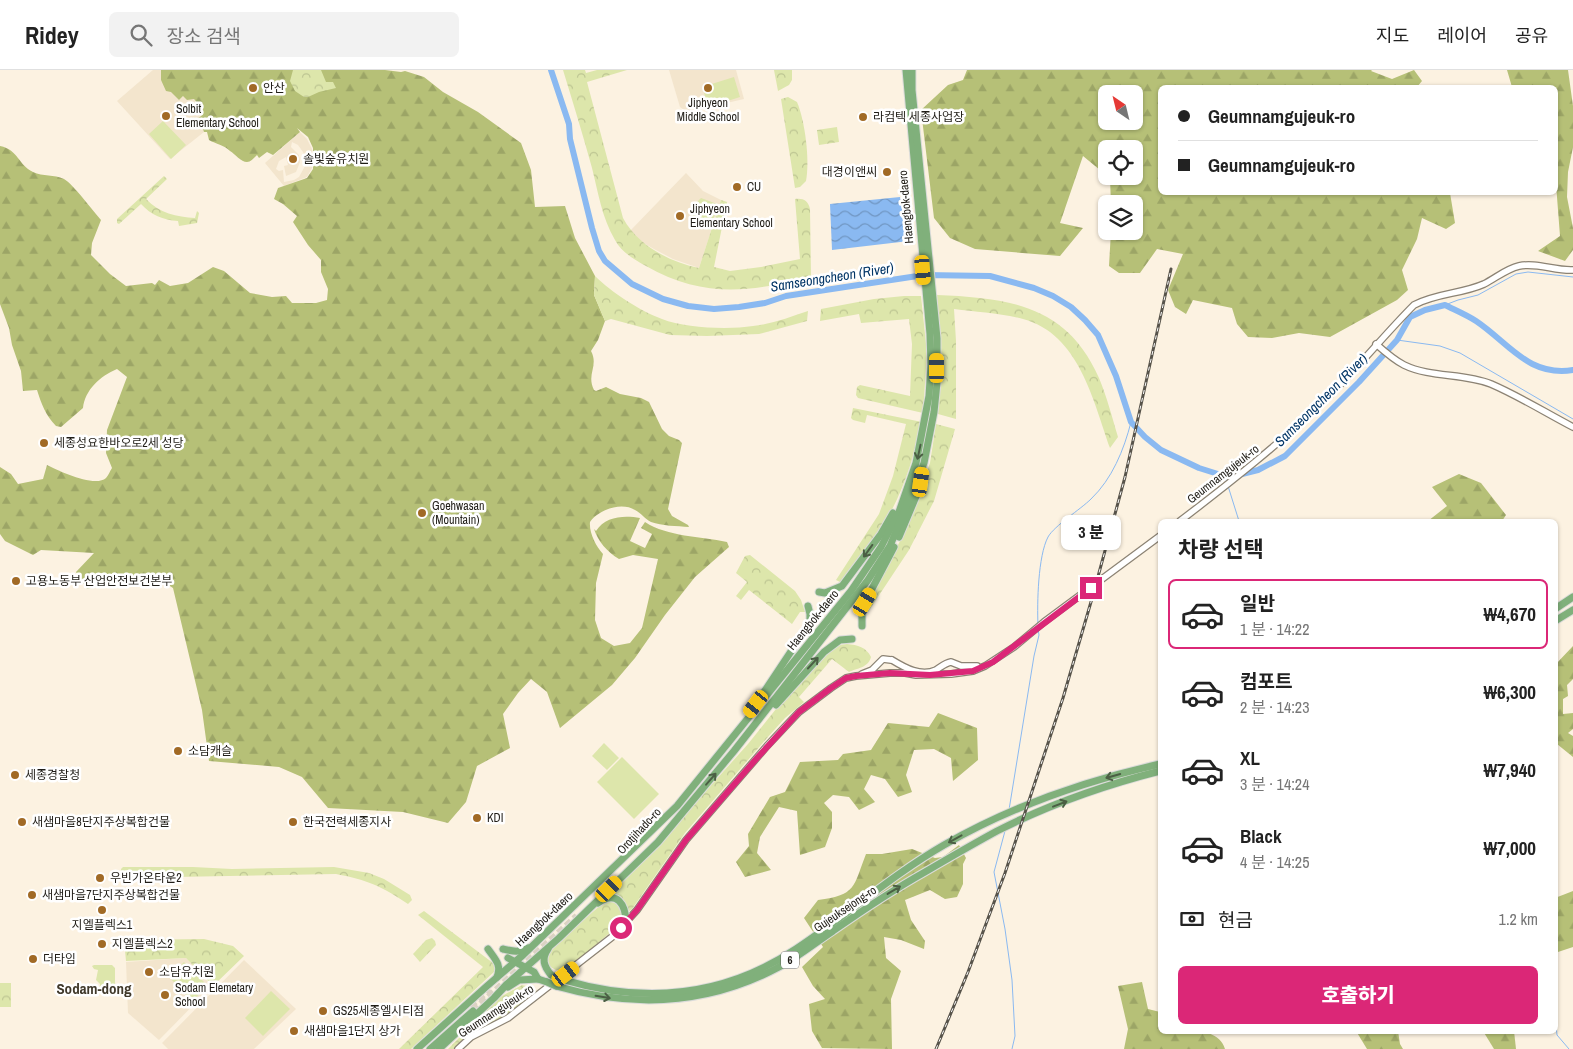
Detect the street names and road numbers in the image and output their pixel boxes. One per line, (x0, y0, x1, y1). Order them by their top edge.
street label: Haengbok-daero (895, 170, 917, 244)
street label: Geumnamgujeuk-ro (1184, 441, 1262, 507)
street label: Haengbok-daero (784, 586, 842, 654)
street label: Orotjihado-ro (613, 804, 665, 858)
street label: Gujeuksejong-ro (811, 882, 879, 936)
street label: Haengbok-daero (512, 888, 576, 950)
road number: 6 (781, 952, 799, 968)
street label: Geumnamgujeuk-ro (455, 981, 537, 1041)

